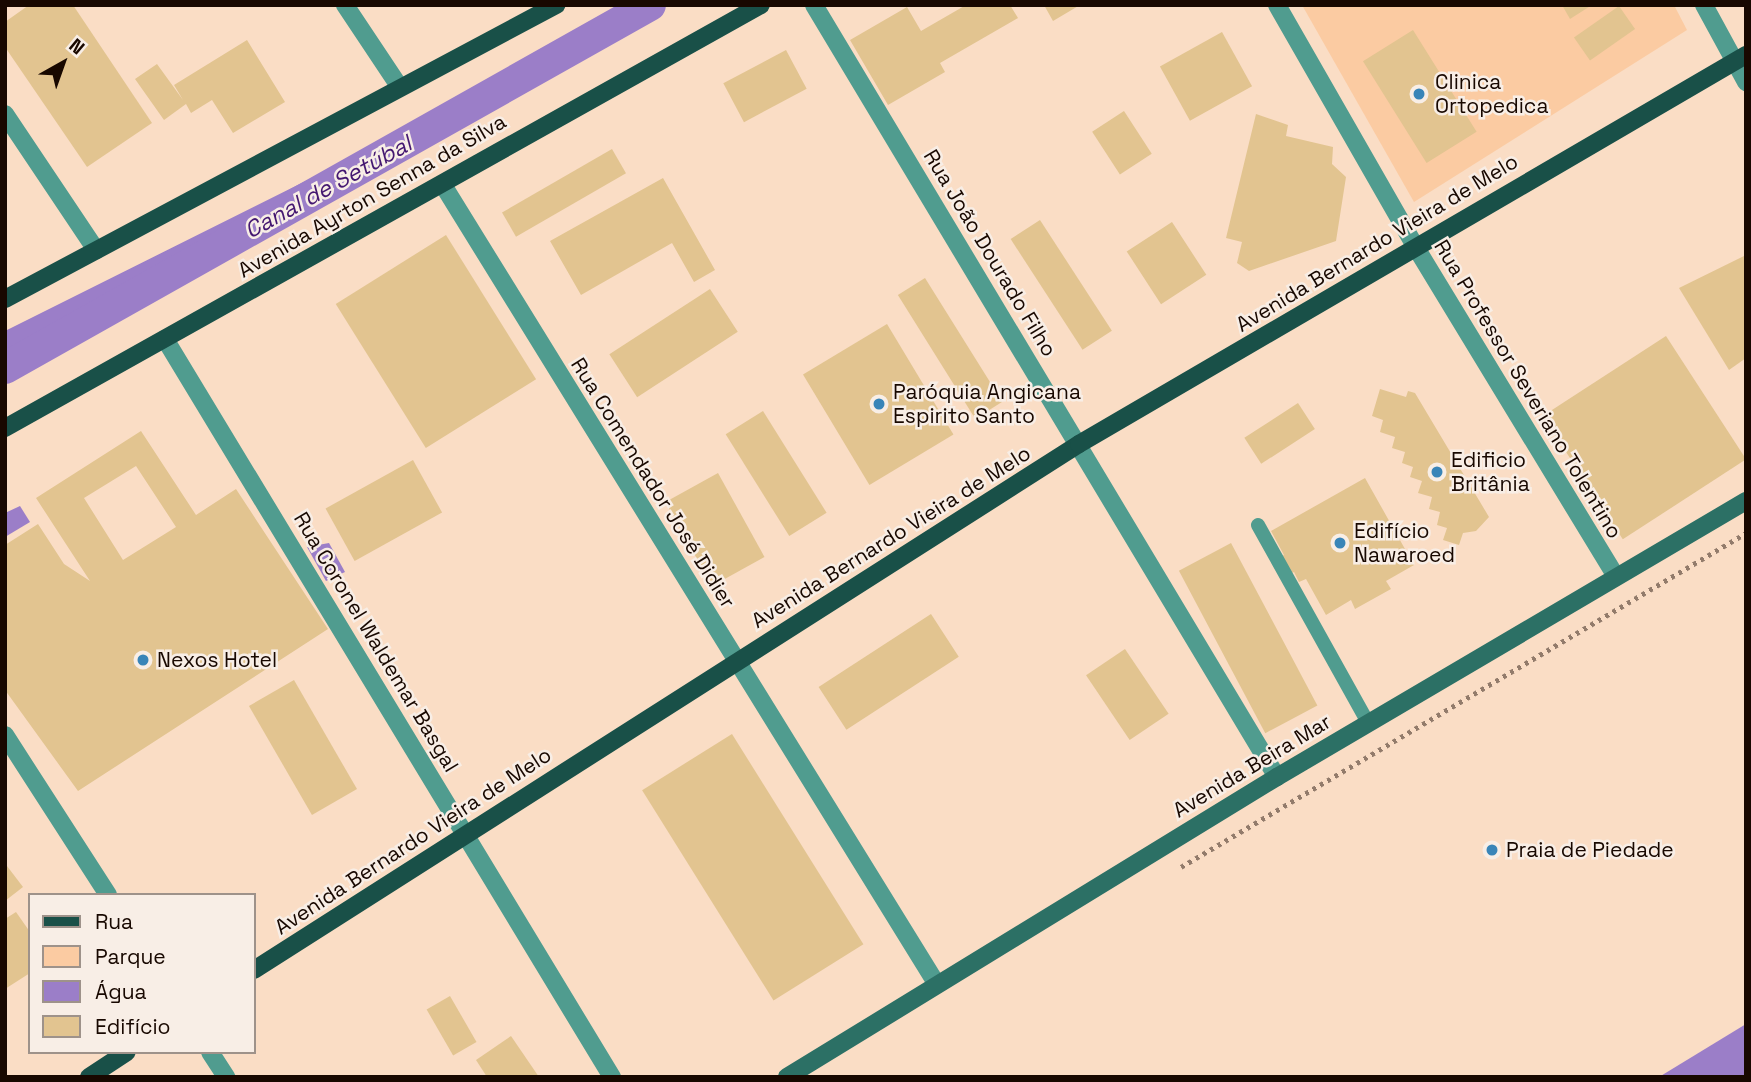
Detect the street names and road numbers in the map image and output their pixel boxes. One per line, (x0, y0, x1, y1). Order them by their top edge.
street label: Avenida Ayrton Senna da Silva (233, 109, 511, 283)
street label: Rua João Dourado Filho (918, 145, 1062, 361)
street label: Avenida Bernardo Vieira de Melo (1231, 149, 1523, 337)
street label: Rua Professor Severiano Tolentino (1428, 235, 1628, 543)
street label: Rua Comendador José Didier (565, 353, 741, 613)
street label: Avenida Bernardo Vieira de Melo (747, 440, 1035, 634)
street label: Rua Coronel Waldemar Basgal (288, 507, 464, 777)
street label: Avenida Beira Mar (1168, 709, 1336, 823)
street label: Avenida Bernardo Vieira de Melo (270, 742, 556, 940)

